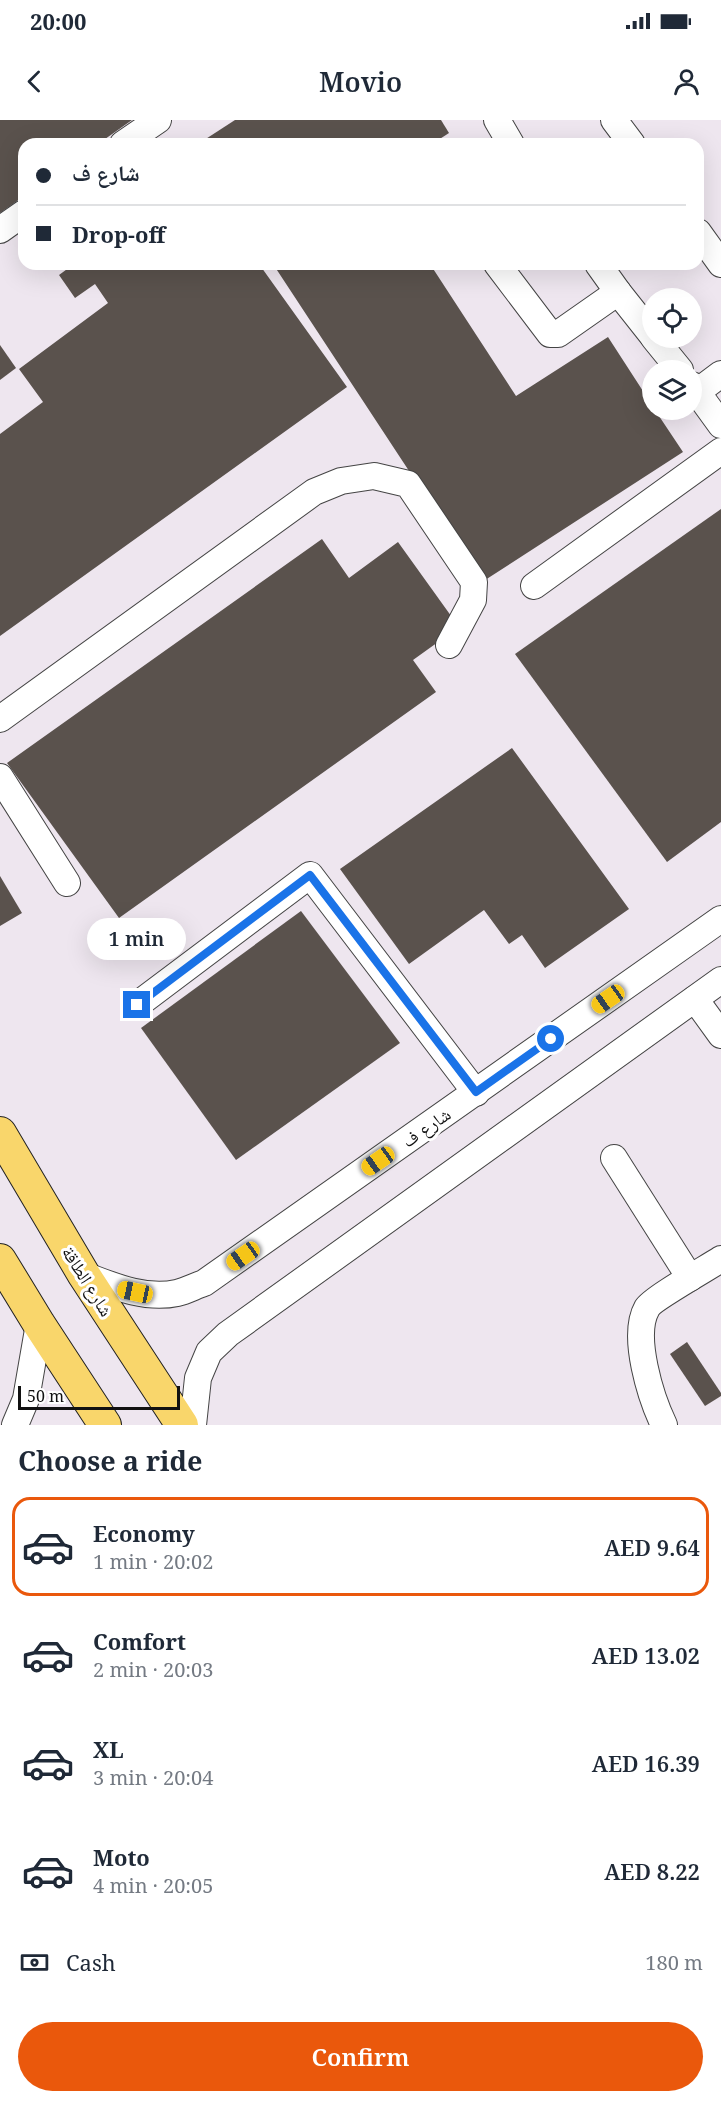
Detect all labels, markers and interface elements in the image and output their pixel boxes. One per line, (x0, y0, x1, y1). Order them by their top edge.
text: 20:00 (30, 6, 86, 36)
text: Movio (319, 63, 402, 100)
icon: back (18, 65, 51, 98)
icon: person (670, 65, 703, 98)
text: شارع ف (72, 157, 140, 187)
text: Drop-off (72, 219, 165, 249)
map controls (642, 288, 702, 420)
button: locate (642, 288, 702, 348)
button: layers (642, 360, 702, 420)
callout: 1 min (88, 918, 186, 960)
text: 1 min (109, 925, 164, 952)
car (588, 981, 628, 1017)
route end (123, 991, 150, 1018)
route start (537, 1025, 564, 1052)
street label: شارع ف (397, 1102, 455, 1152)
car (358, 1143, 398, 1179)
car (223, 1238, 263, 1274)
street label: شارع الطاقة (57, 1241, 119, 1321)
car (116, 1279, 154, 1305)
scale bar (18, 1383, 180, 1410)
text: 50 m (27, 1385, 64, 1407)
text: Choose a ride (18, 1442, 203, 1479)
text: Economy (93, 1518, 195, 1548)
icon: car (21, 1520, 75, 1574)
text: AED 9.64 (604, 1532, 700, 1562)
text: 1 min · 20:02 (93, 1548, 213, 1575)
text: Comfort (93, 1626, 186, 1656)
icon: car (21, 1628, 75, 1682)
text: AED 13.02 (592, 1640, 700, 1670)
text: 2 min · 20:03 (93, 1656, 213, 1683)
text: XL (93, 1734, 124, 1764)
icon: car (21, 1736, 75, 1790)
text: AED 16.39 (592, 1748, 700, 1778)
text: 3 min · 20:04 (93, 1764, 213, 1791)
text: Moto (93, 1842, 150, 1872)
icon: car (21, 1844, 75, 1898)
text: AED 8.22 (604, 1856, 700, 1886)
text: 4 min · 20:05 (93, 1872, 213, 1899)
icon: cash (18, 1946, 51, 1979)
text: Cash (66, 1947, 116, 1977)
text: 180 m (645, 1949, 703, 1976)
button: Confirm (18, 2022, 703, 2091)

